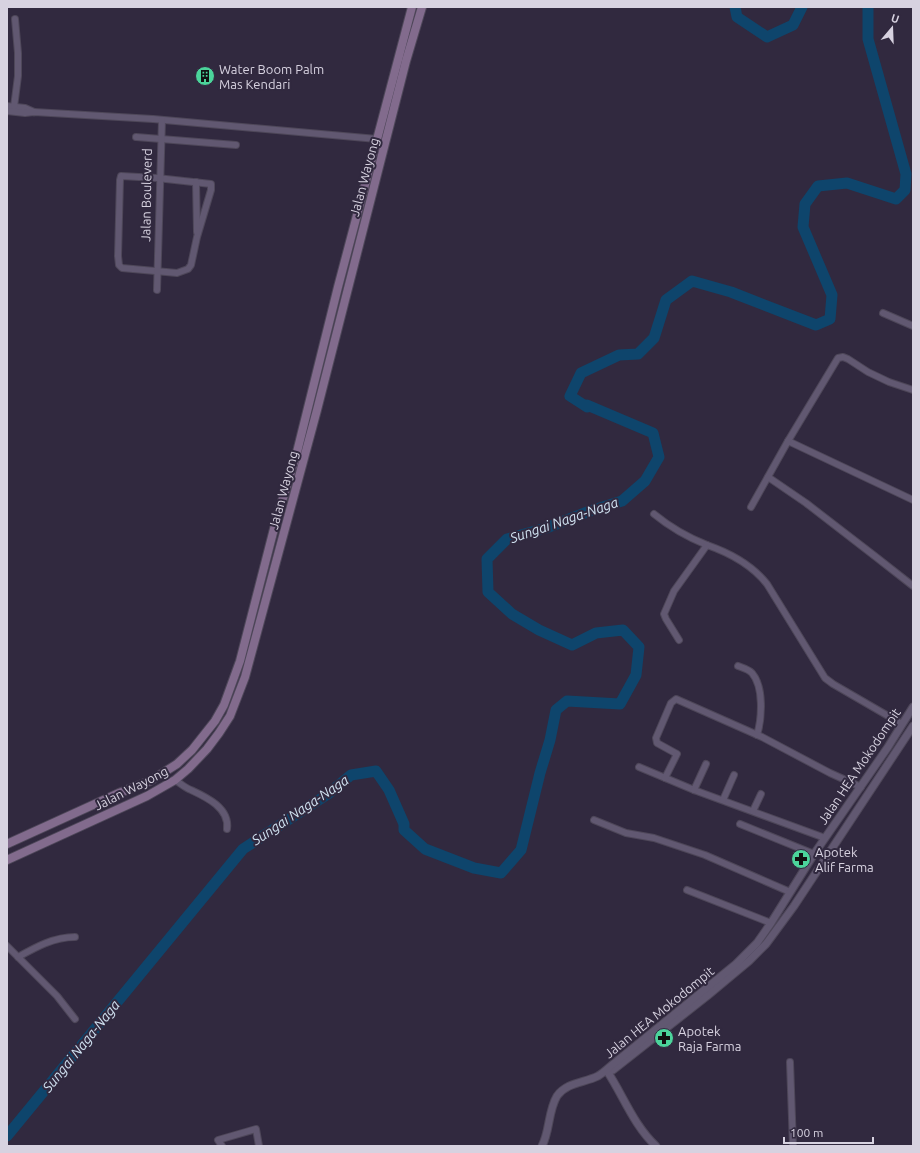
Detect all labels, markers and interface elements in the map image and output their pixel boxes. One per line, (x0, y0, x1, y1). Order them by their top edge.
north arrow (872, 8, 912, 48)
text: U (890, 12, 901, 25)
place label: Water Boom Palm Mas Kendari (219, 62, 324, 91)
building icon: Water Boom Palm Mas Kendari (194, 65, 216, 87)
street label: Jalan Wayong (347, 136, 381, 218)
street label: Jalan Bouleverd (138, 148, 154, 242)
street label: Jalan Wayong (266, 449, 300, 531)
water label: Sungai Naga-Naga (507, 494, 621, 546)
street label: Jalan HEA Mokodompit (815, 705, 903, 827)
street label: Jalan Wayong (92, 763, 170, 813)
water label: Sungai Naga-Naga (248, 771, 352, 849)
place label: Apotek Alif Farma (815, 845, 874, 874)
pharmacy icon: Apotek Alif Farma (790, 848, 812, 870)
street label: Jalan HEA Mokodompit (601, 964, 717, 1060)
water label: Sungai Naga-Naga (39, 997, 123, 1096)
place label: Apotek Raja Farma (678, 1024, 741, 1053)
pharmacy icon: Apotek Raja Farma (653, 1027, 675, 1049)
scale bar (784, 1119, 873, 1145)
text: 100 m (790, 1126, 823, 1139)

